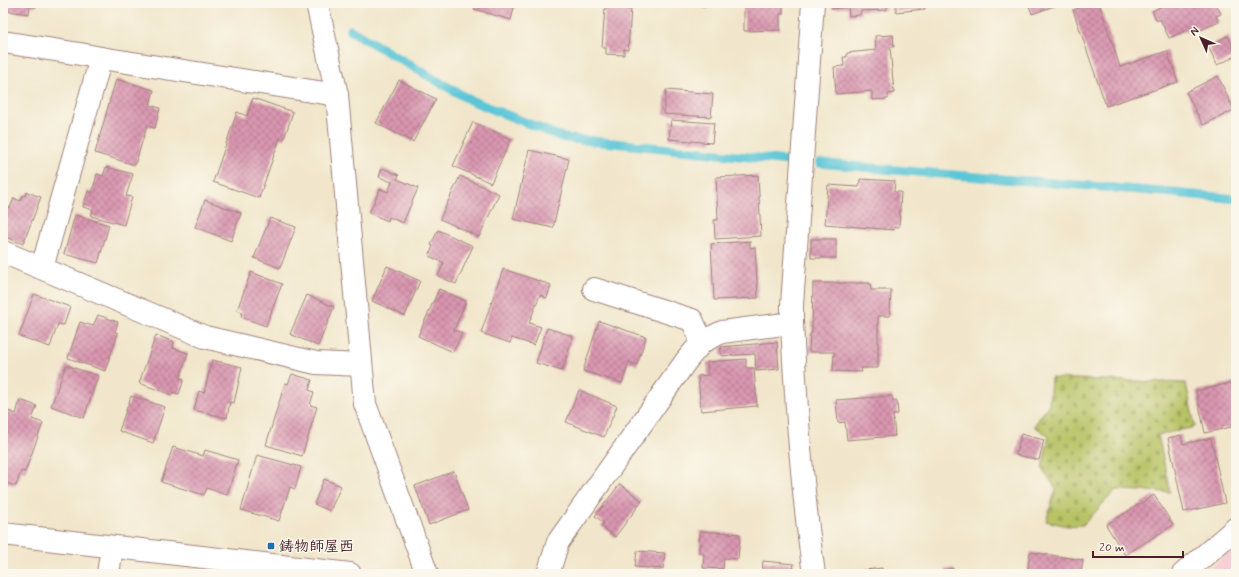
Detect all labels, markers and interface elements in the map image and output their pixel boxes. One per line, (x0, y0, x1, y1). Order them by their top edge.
north arrow (1181, 18, 1221, 58)
text: N (1187, 24, 1202, 39)
scale bar (1093, 533, 1183, 559)
place label: 鋳物師屋西 (279, 537, 354, 557)
text: 20 m (1099, 540, 1125, 556)
marker: 鋳物師屋西 (266, 541, 276, 551)

